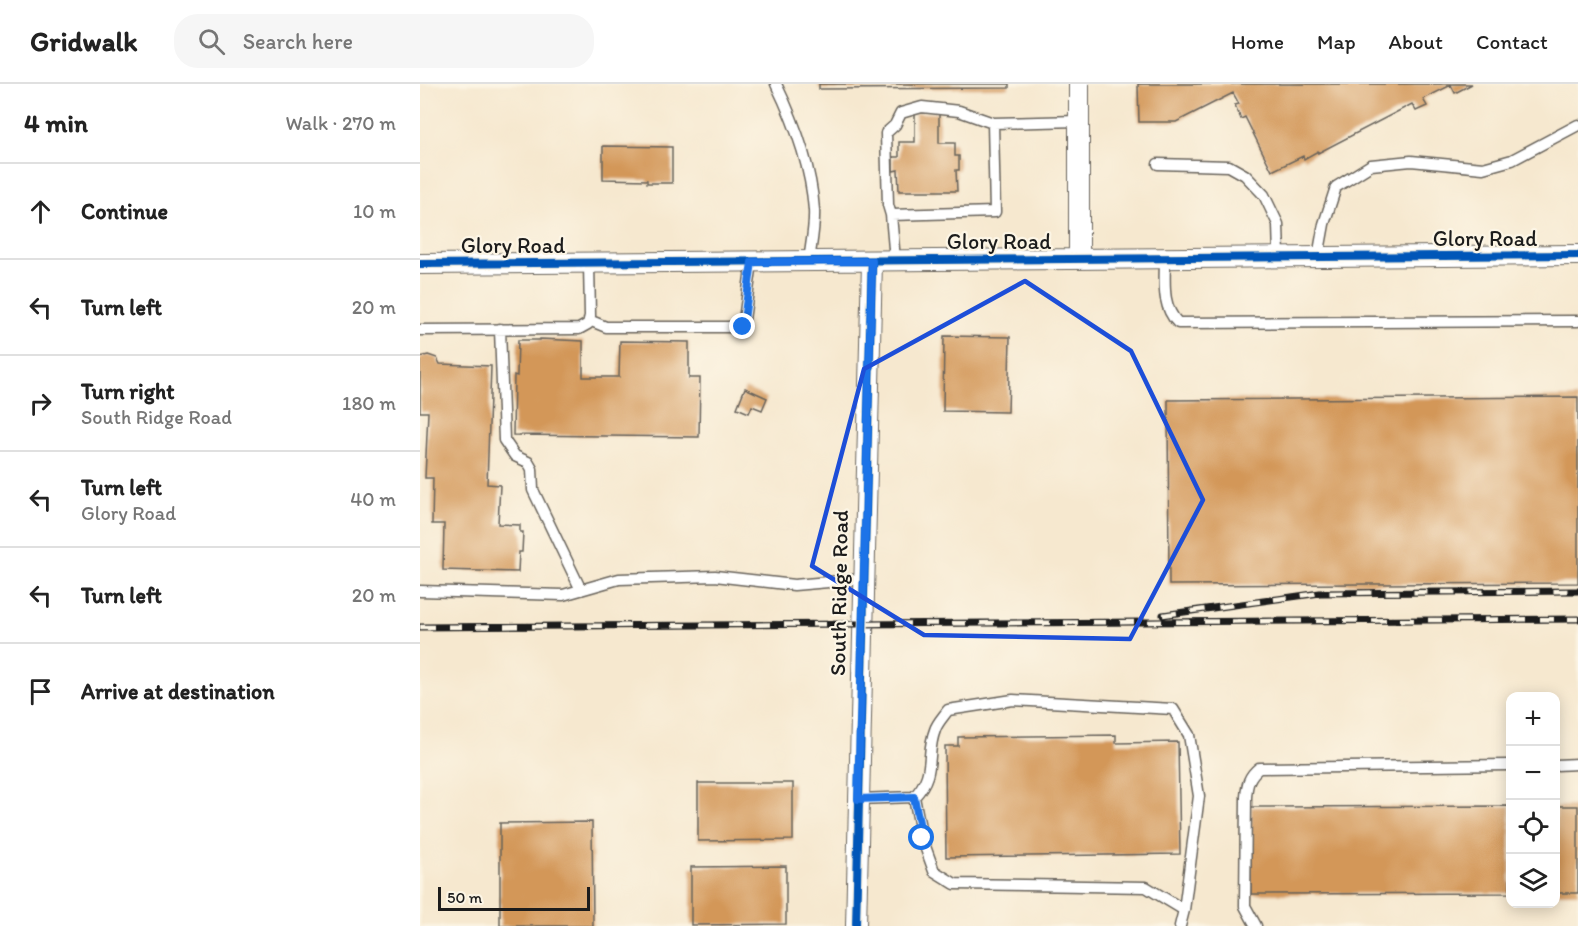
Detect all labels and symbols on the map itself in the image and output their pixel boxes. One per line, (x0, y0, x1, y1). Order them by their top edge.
street label: Glory Road (1433, 225, 1537, 252)
street label: Glory Road (947, 228, 1051, 255)
street label: Glory Road (461, 232, 565, 259)
route end (729, 313, 755, 339)
street label: South Ridge Road (824, 510, 854, 676)
route start (908, 824, 934, 850)
scale bar (438, 884, 590, 912)

